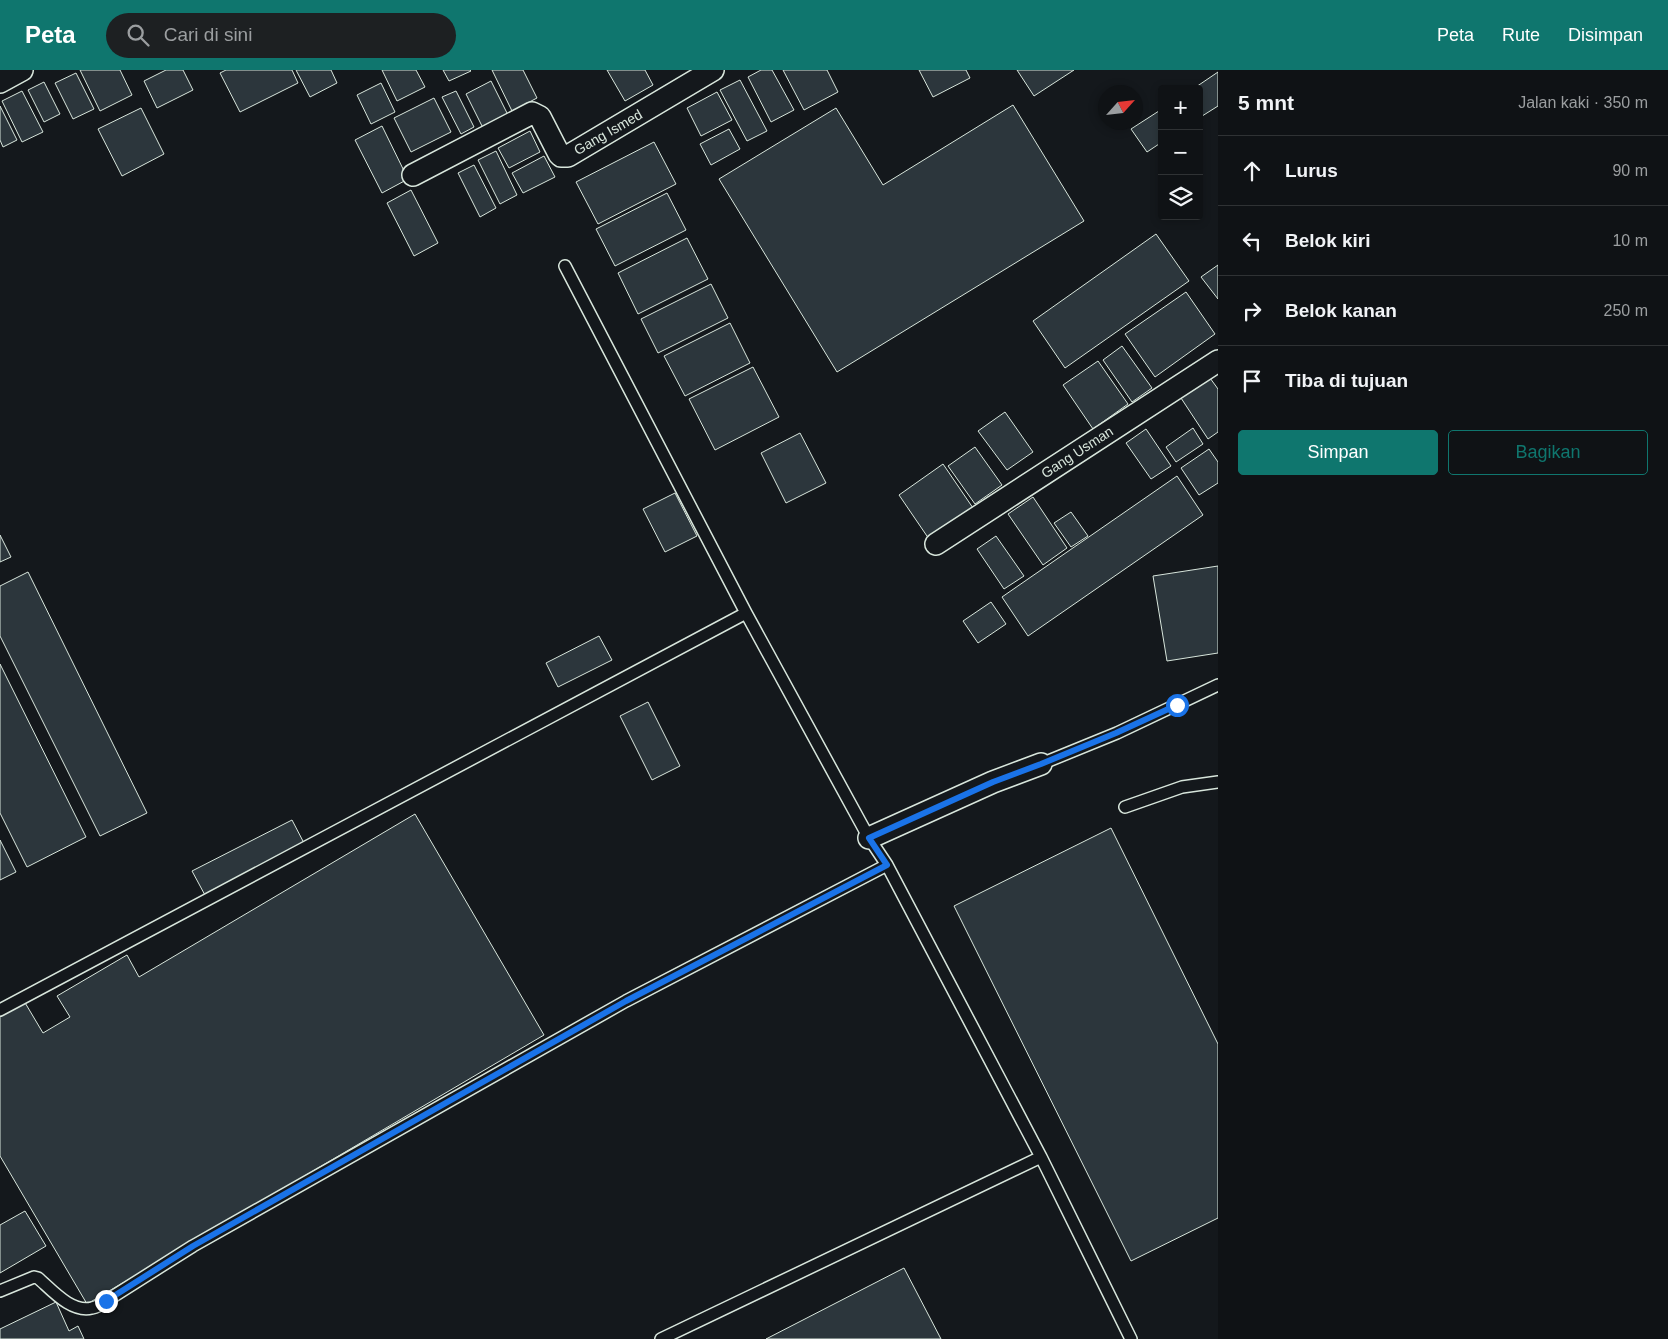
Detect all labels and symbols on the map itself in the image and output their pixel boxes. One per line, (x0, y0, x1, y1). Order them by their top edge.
north arrow (1098, 85, 1143, 130)
street label: Gang Ismed (571, 106, 645, 158)
street label: Gang Usman (1038, 423, 1116, 481)
route start (1166, 694, 1189, 717)
route end (95, 1290, 118, 1313)

